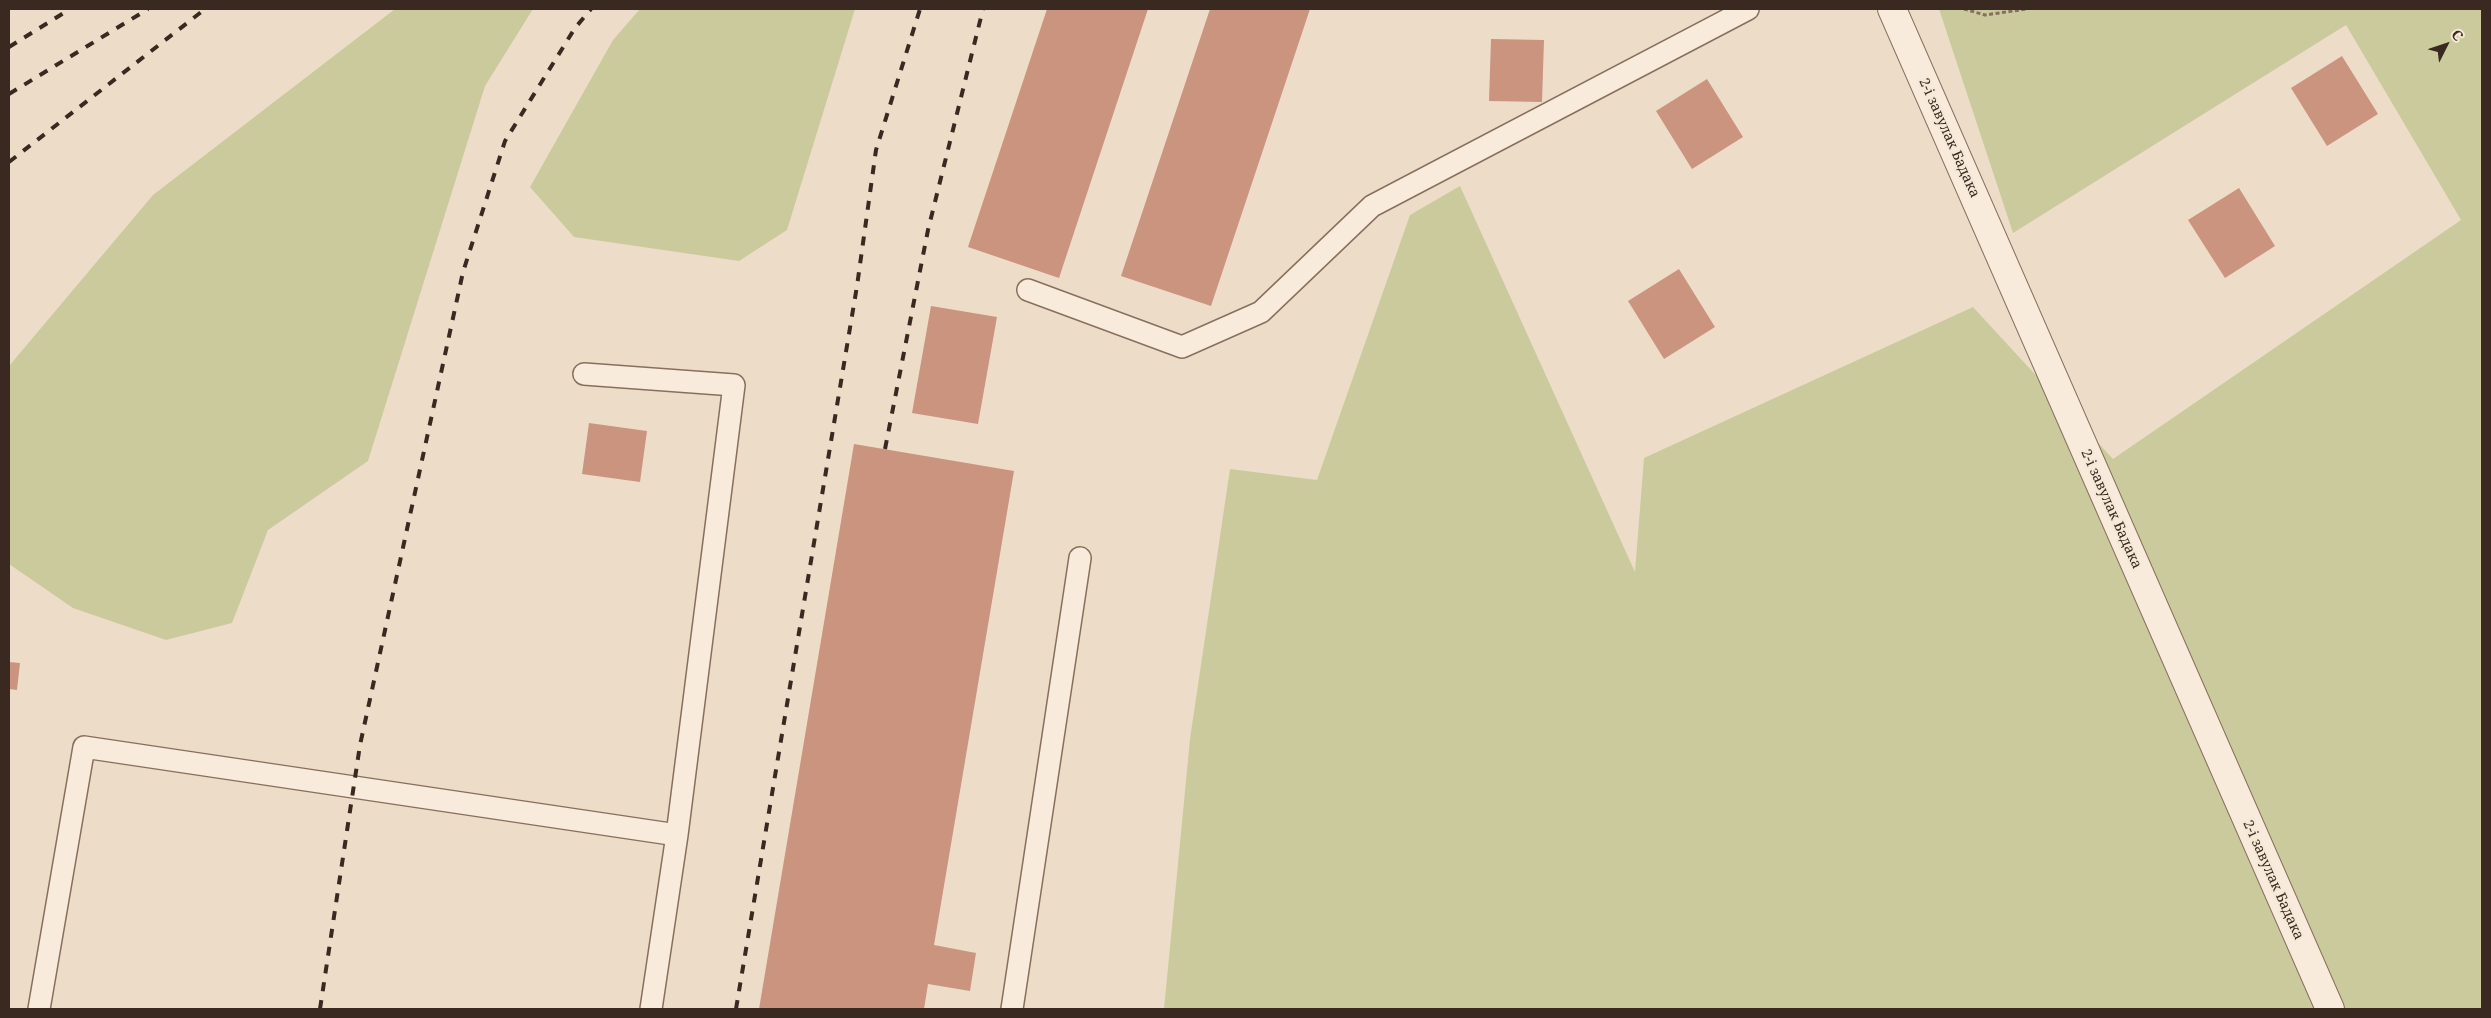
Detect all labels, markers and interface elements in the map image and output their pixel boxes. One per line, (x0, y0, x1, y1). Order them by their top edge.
north arrow (2421, 20, 2471, 70)
text: С (2448, 25, 2468, 45)
street label: 2-і завулак Бадака (1915, 76, 1983, 200)
street label: 2-і завулак Бадака (2077, 447, 2145, 571)
street label: 2-і завулак Бадака (2239, 818, 2307, 942)

